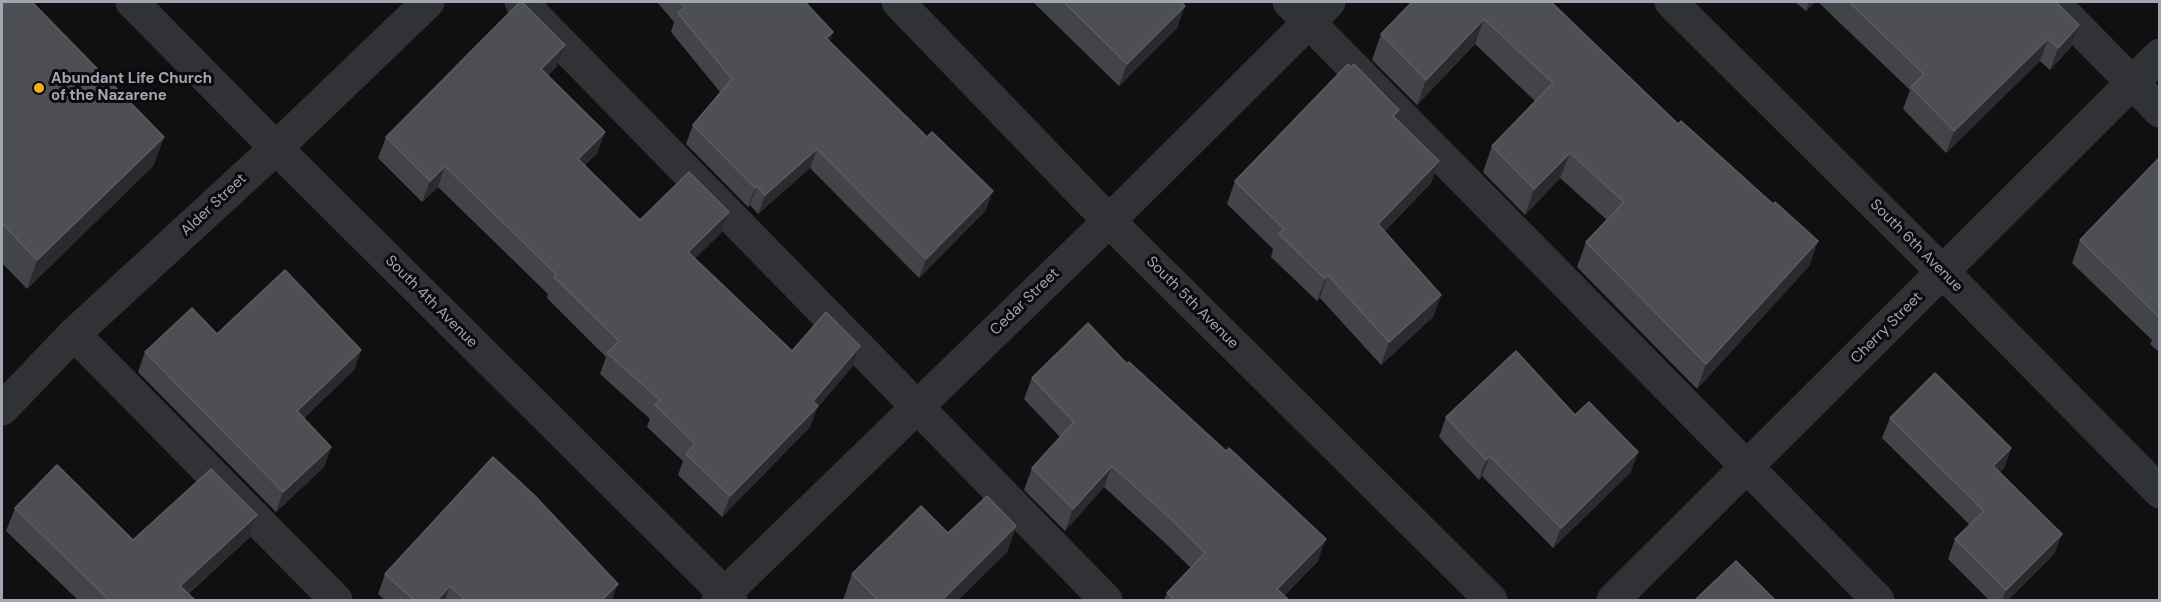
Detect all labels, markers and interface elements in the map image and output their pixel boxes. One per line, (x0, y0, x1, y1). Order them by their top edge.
place label: Abundant Life Church of the Nazarene (51, 70, 212, 105)
marker: Abundant Life Church of the Nazarene (32, 81, 46, 95)
street label: Alder Street (177, 170, 251, 240)
street label: South 6th Avenue (1866, 196, 1966, 296)
street label: South 4th Avenue (381, 252, 481, 352)
street label: South 5th Avenue (1142, 253, 1242, 353)
street label: Cedar Street (987, 265, 1063, 339)
street label: Cherry Street (1847, 288, 1927, 368)

